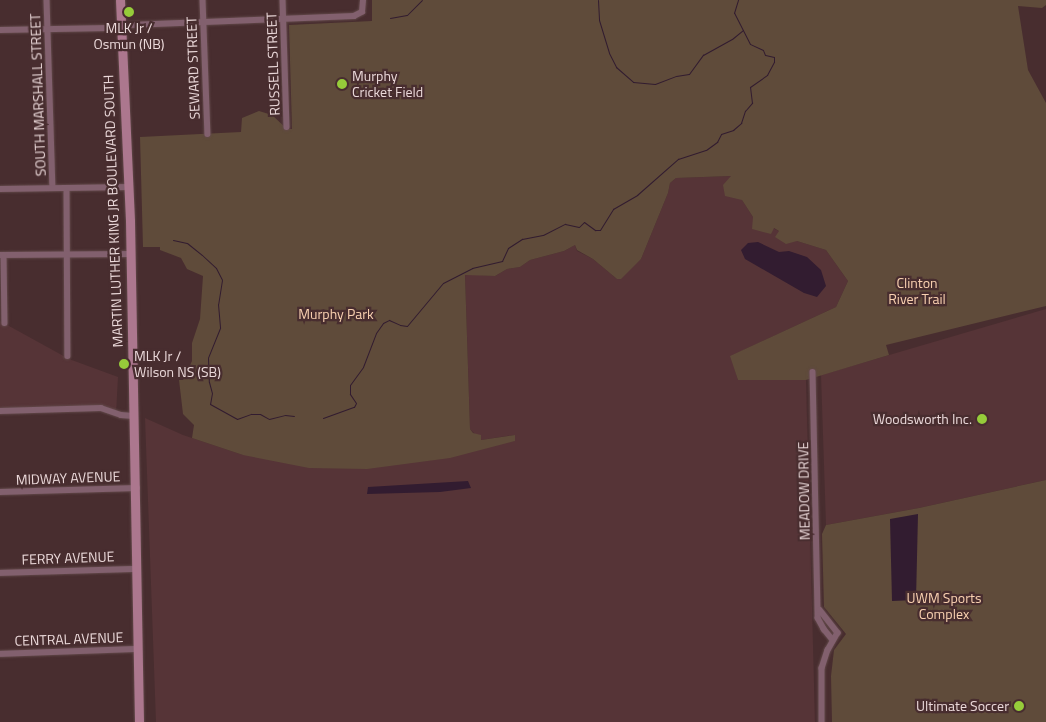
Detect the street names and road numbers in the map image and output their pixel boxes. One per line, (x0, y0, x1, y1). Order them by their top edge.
street label: RUSSELL STREET (263, 12, 283, 116)
street label: SOUTH MARSHALL STREET (27, 13, 49, 177)
street label: SEWARD STREET (183, 16, 203, 120)
street label: MARTIN LUTHER KING JR BOULEVARD SOUTH (100, 74, 126, 348)
street label: MEADOW DRIVE (795, 442, 813, 540)
street label: MIDWAY AVENUE (15, 468, 121, 488)
street label: FERRY AVENUE (21, 548, 115, 568)
street label: CENTRAL AVENUE (14, 629, 124, 649)

